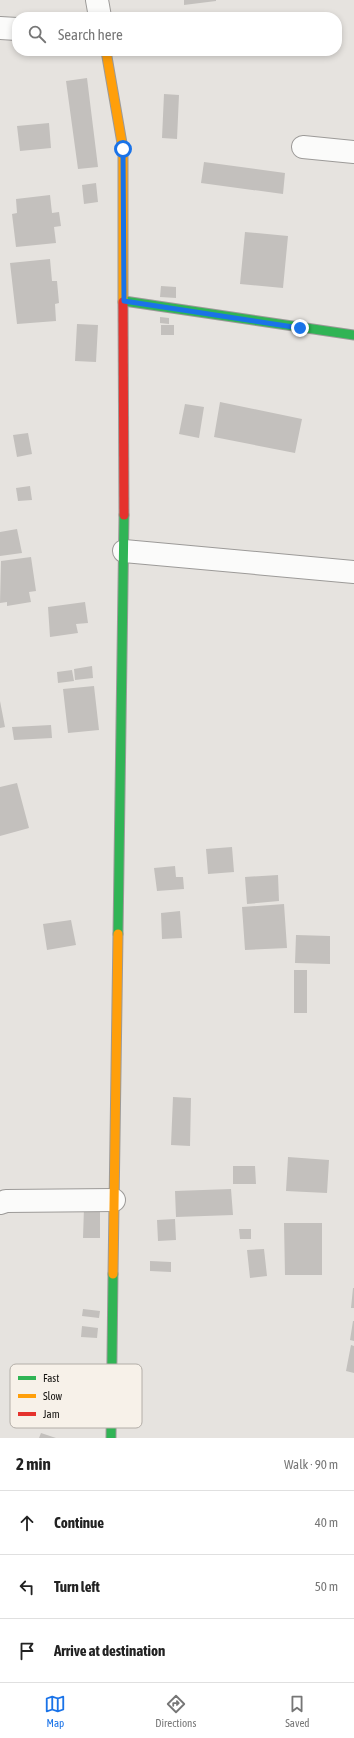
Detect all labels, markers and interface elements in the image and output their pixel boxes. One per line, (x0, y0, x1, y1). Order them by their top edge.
search box (12, 12, 342, 56)
icon: search (26, 23, 48, 45)
text: Search here (58, 26, 123, 43)
route start (114, 140, 132, 158)
route end (291, 319, 309, 337)
legend (10, 1364, 142, 1428)
text: Fast (43, 1372, 59, 1384)
text: Slow (43, 1390, 62, 1402)
text: Jam (43, 1408, 60, 1420)
text: 2 min (16, 1454, 51, 1474)
text: Walk · 90 m (284, 1457, 338, 1472)
icon: ahead (16, 1512, 38, 1534)
text: Continue (54, 1514, 104, 1531)
text: 40 m (315, 1515, 338, 1530)
icon: left (16, 1576, 38, 1598)
text: Turn left (54, 1578, 100, 1595)
text: 50 m (315, 1579, 338, 1594)
icon: arrive (16, 1640, 38, 1662)
text: Arrive at destination (54, 1642, 165, 1659)
tab: Map (44, 1693, 66, 1729)
tab: Directions (155, 1693, 196, 1729)
tab: Saved (285, 1693, 310, 1729)

